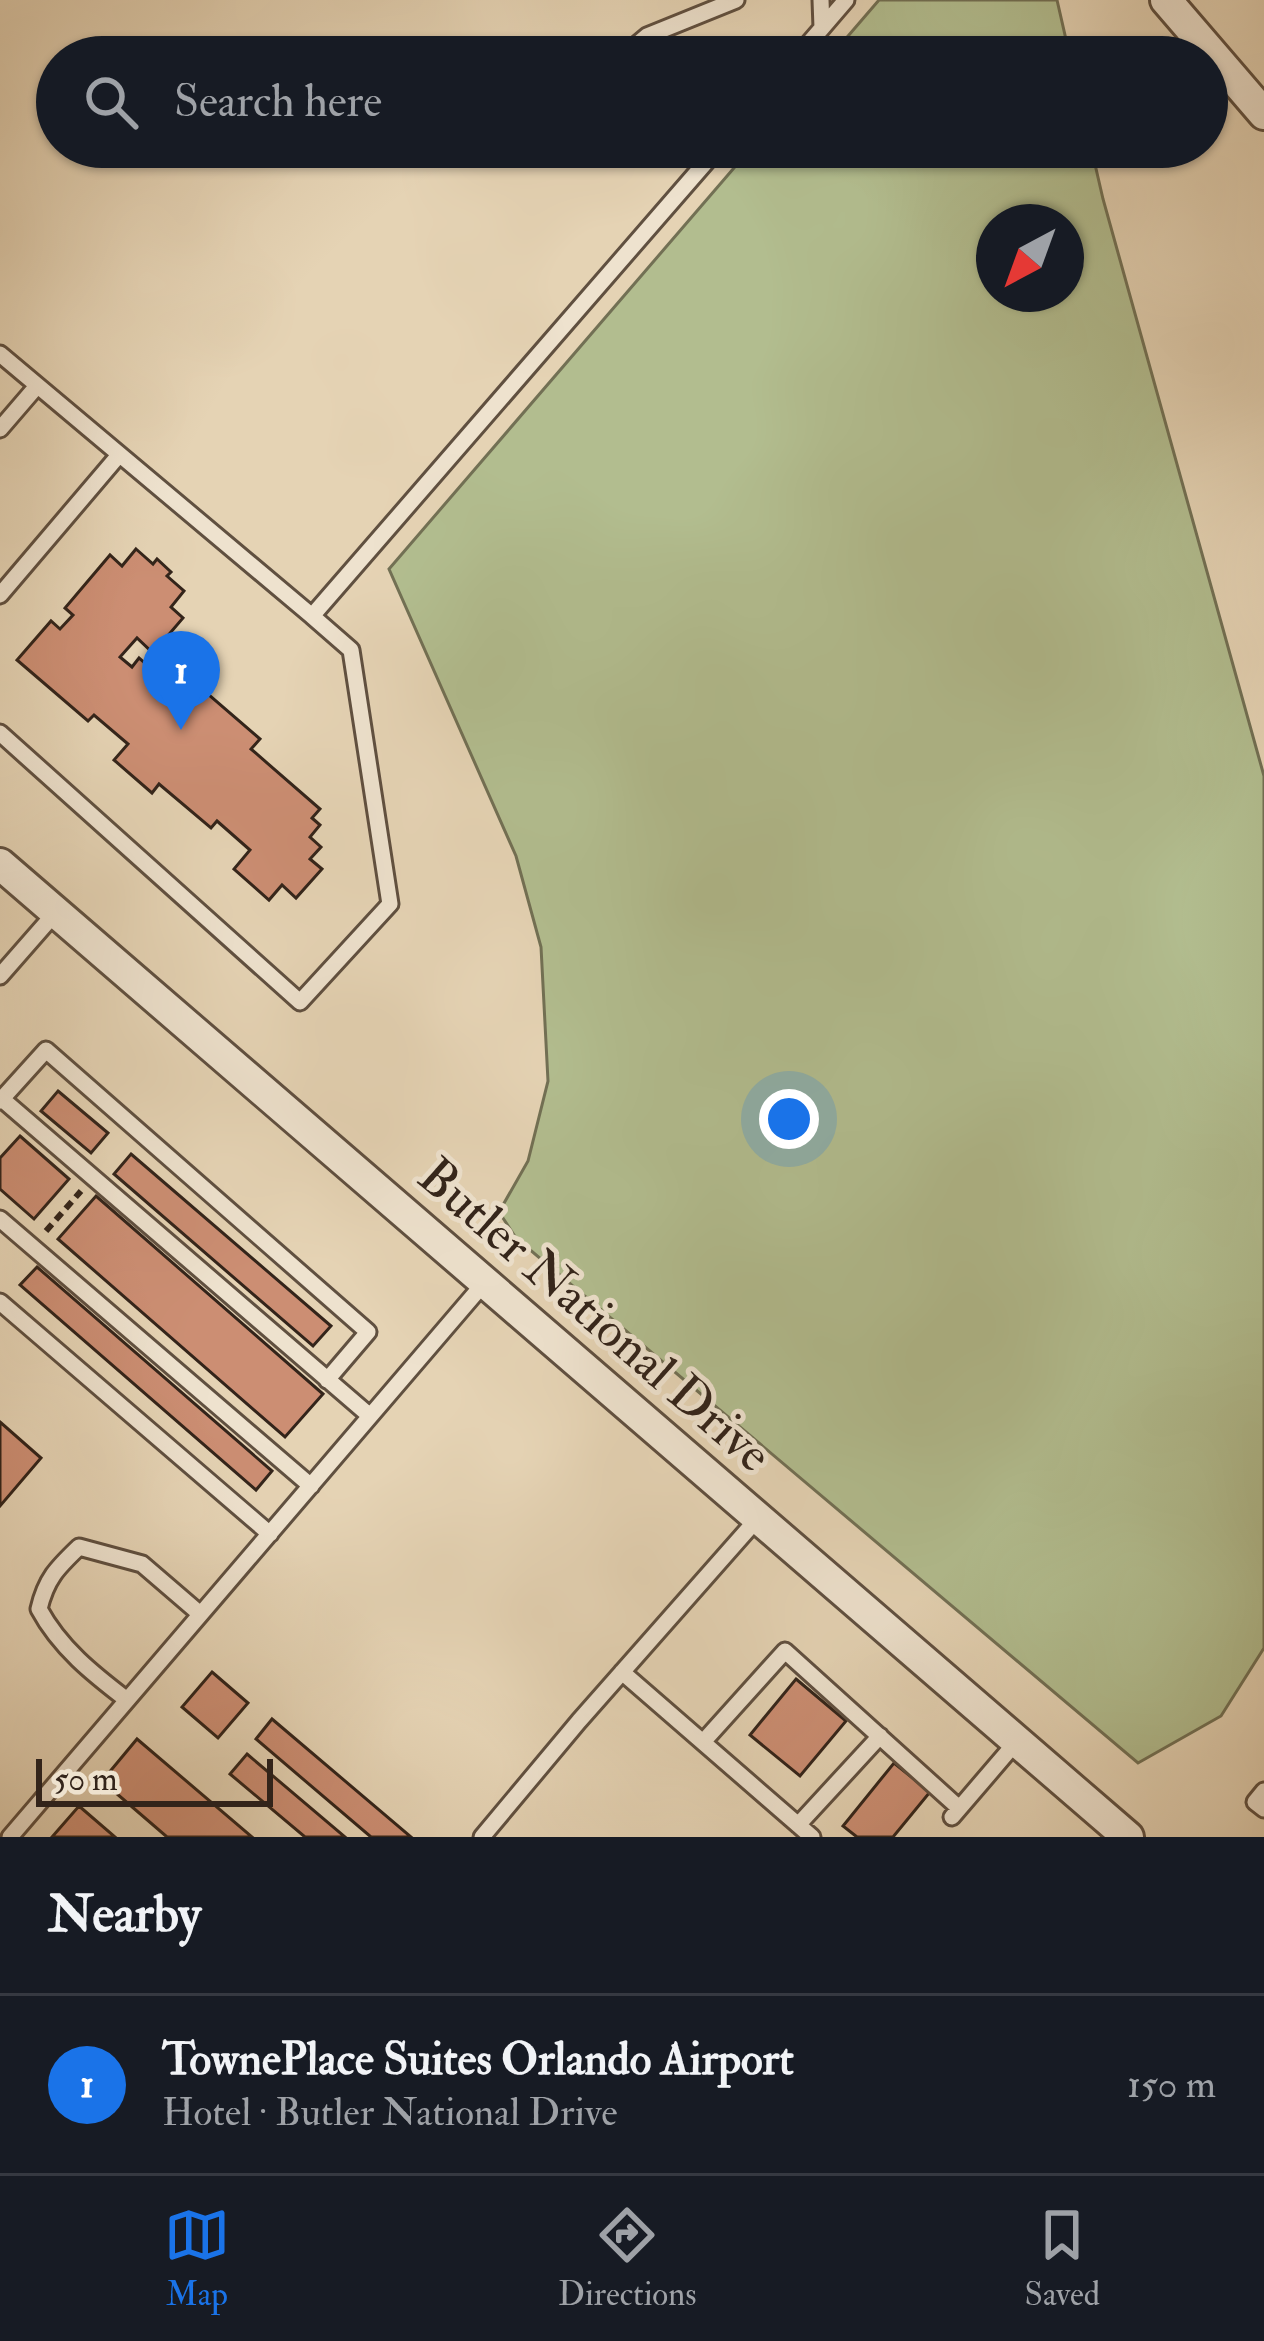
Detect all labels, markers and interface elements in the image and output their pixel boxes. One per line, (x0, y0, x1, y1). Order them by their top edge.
search box (36, 36, 1228, 168)
icon: search (78, 69, 144, 135)
text: Search here (174, 74, 382, 130)
north arrow (976, 204, 1084, 312)
pin: 1 (142, 631, 220, 730)
your location (759, 1089, 819, 1149)
street label: Butler National Drive (405, 1144, 785, 1487)
scale bar (36, 1753, 273, 1806)
text: 50 m (54, 1759, 118, 1800)
text: Nearby (48, 1883, 201, 1947)
text: TownePlace Suites Orlando Airport (162, 2032, 794, 2088)
text: 1 (80, 2060, 94, 2109)
text: 150 m (1127, 2060, 1216, 2109)
text: Hotel · Butler National Drive (162, 2088, 618, 2137)
tab: Map (164, 2202, 230, 2315)
tab: Directions (558, 2202, 697, 2315)
tab: Saved (1025, 2202, 1100, 2315)

